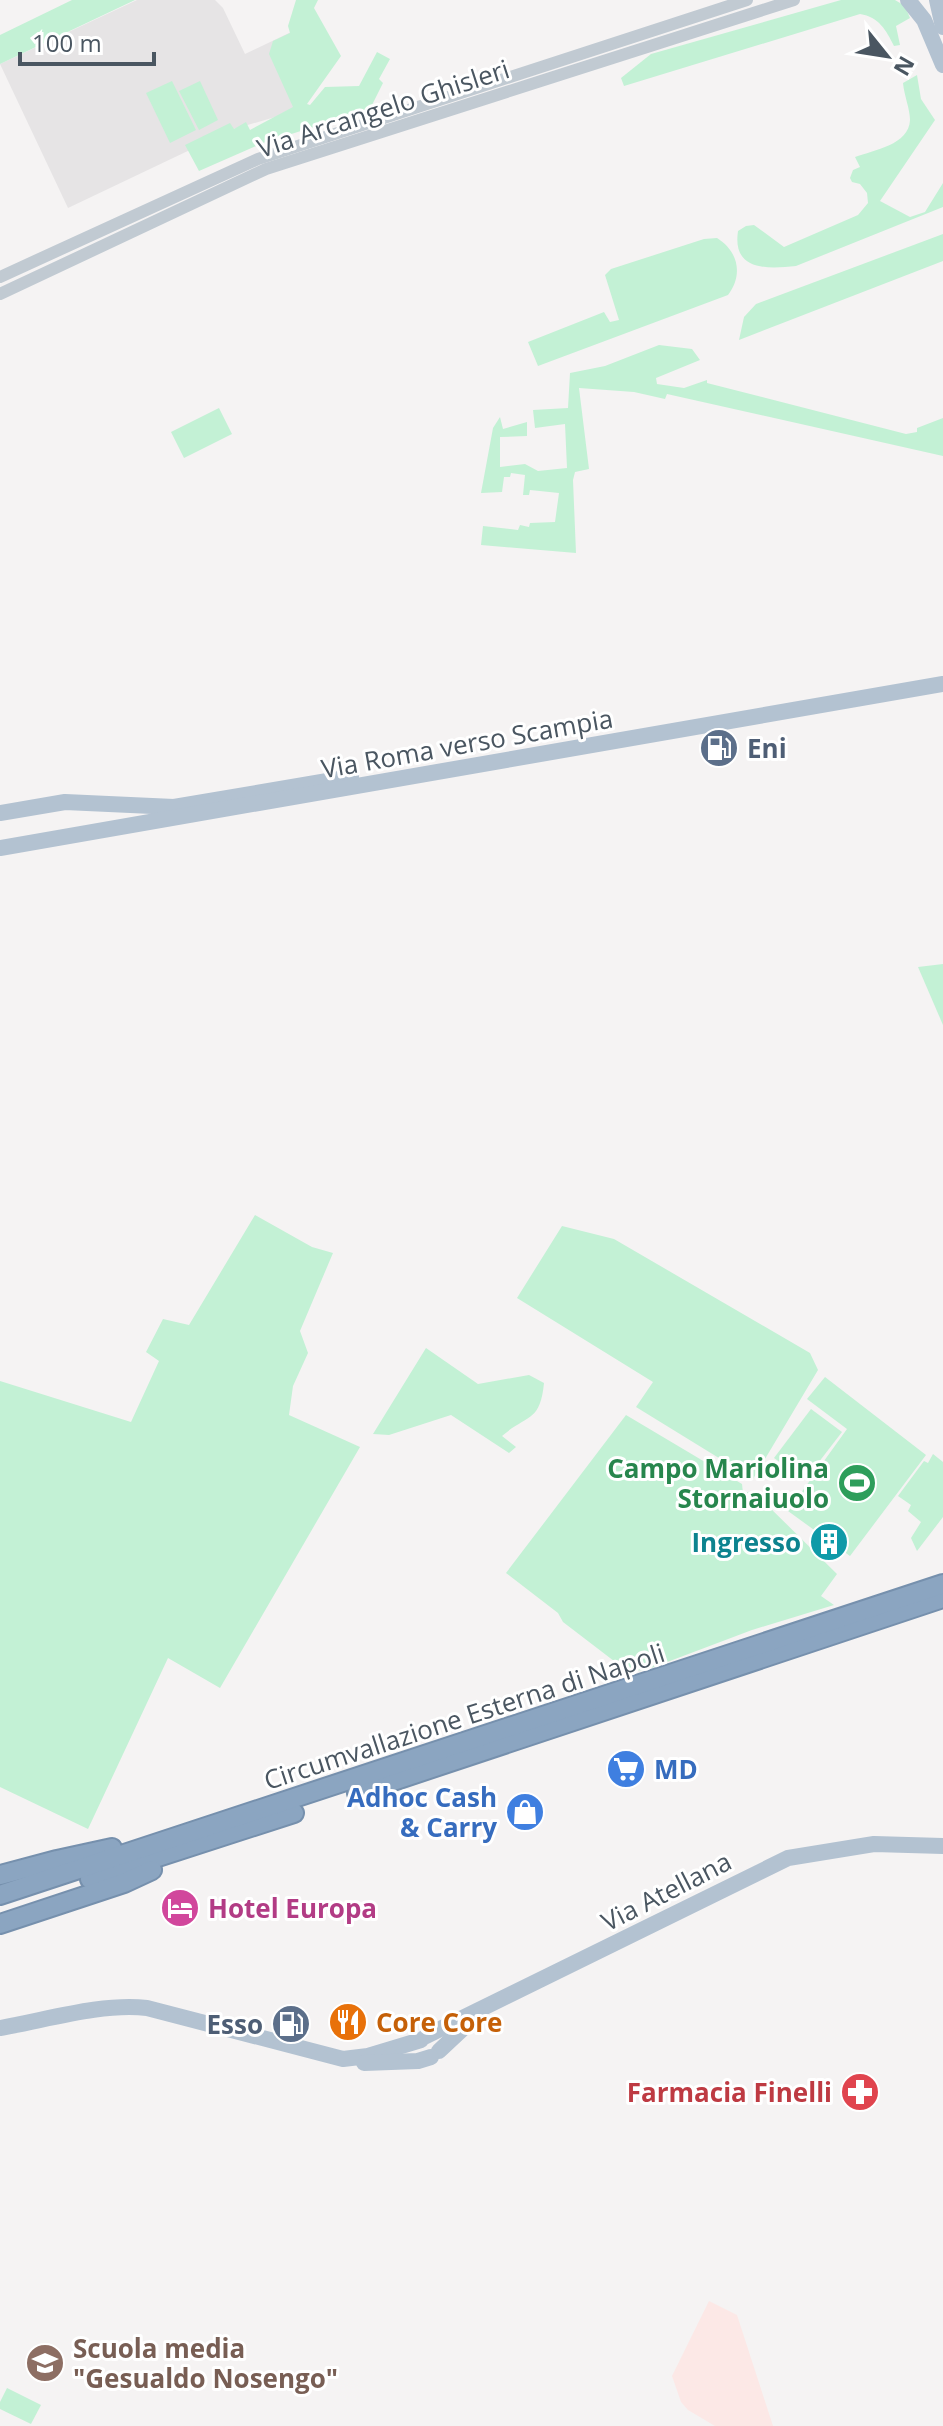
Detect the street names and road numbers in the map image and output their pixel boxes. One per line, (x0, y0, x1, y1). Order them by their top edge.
street label: Via Arcangelo Ghisleri (252, 50, 514, 166)
street label: Via Roma verso Scampia (318, 700, 616, 786)
street label: Circumvallazione Esterna di Napoli (259, 1634, 669, 1798)
street label: Via Atellana (595, 1843, 737, 1939)

